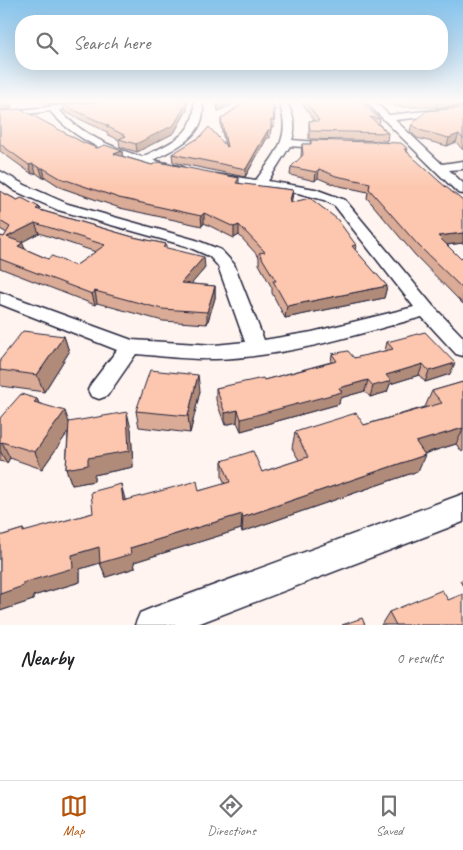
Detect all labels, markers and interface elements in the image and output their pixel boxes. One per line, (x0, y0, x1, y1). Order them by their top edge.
search box (15, 15, 448, 70)
icon: search (33, 29, 61, 57)
text: Search here (73, 31, 150, 55)
text: Nearby (20, 645, 73, 671)
text: 0 results (396, 648, 443, 668)
tab: Map (60, 792, 88, 839)
tab: Directions (207, 792, 256, 839)
tab: Saved (375, 792, 403, 839)

